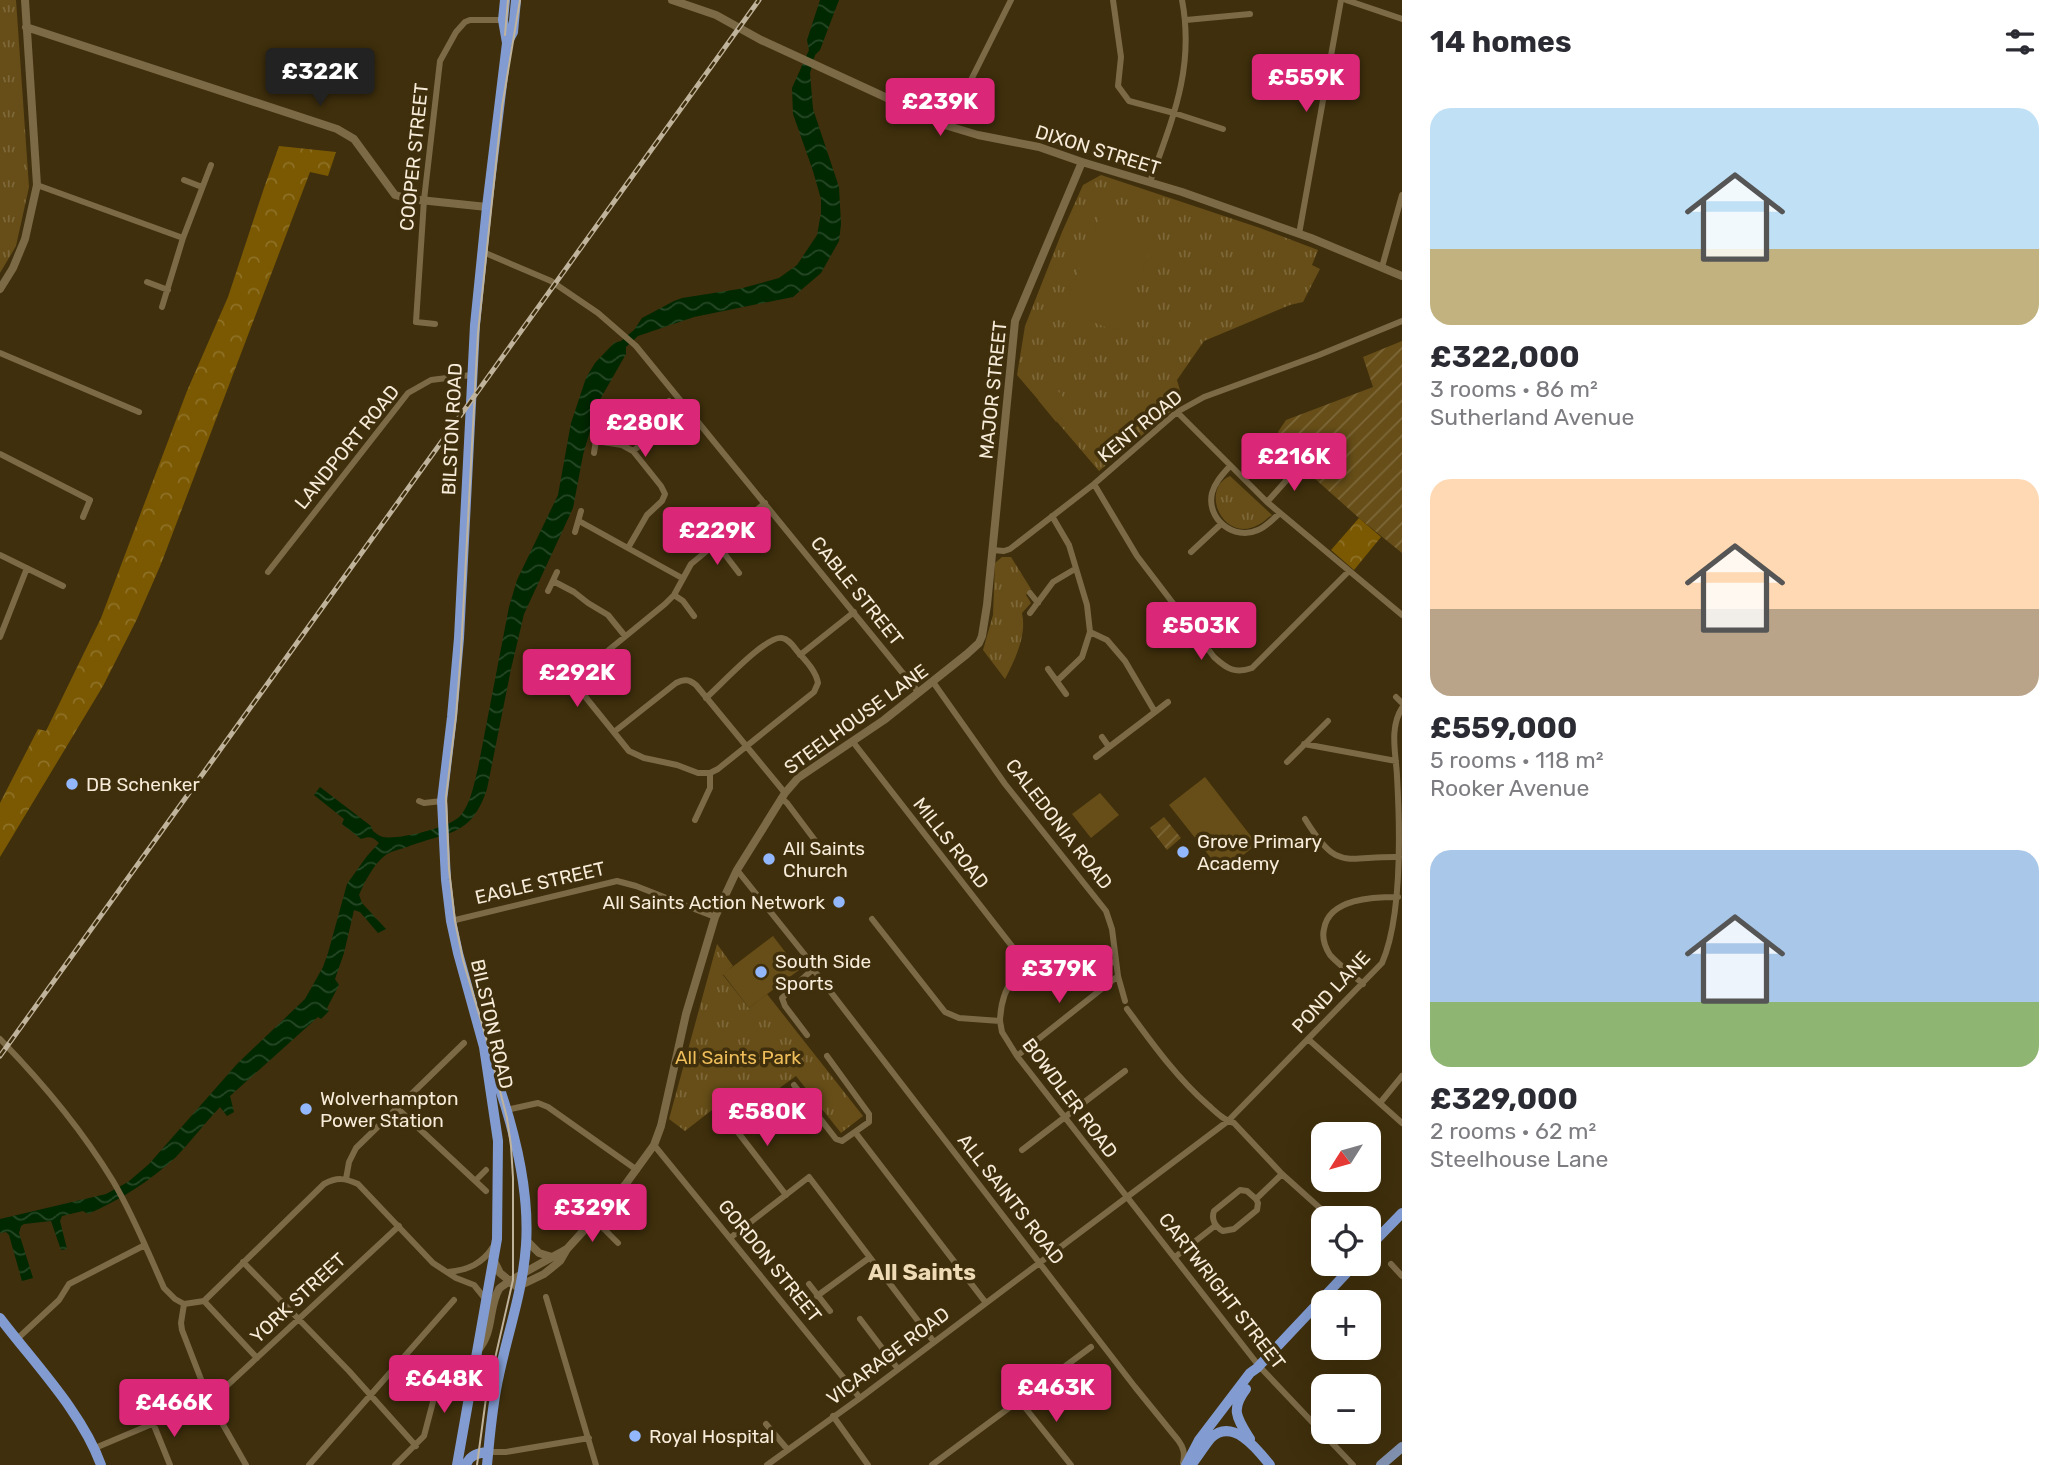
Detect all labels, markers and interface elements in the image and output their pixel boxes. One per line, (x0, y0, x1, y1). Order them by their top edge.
icon: filters (2001, 23, 2039, 61)
text: 14 homes (1430, 24, 1572, 60)
pin: £322K (271, 48, 369, 108)
pin: £559K (1257, 54, 1355, 114)
text: £322K (282, 57, 358, 85)
text: £559K (1268, 63, 1344, 91)
pin: £239K (891, 78, 989, 138)
street label: COOPER STREET (395, 82, 433, 232)
text: £239K (902, 87, 978, 115)
street label: DIXON STREET (1033, 120, 1163, 180)
icon: home (1672, 154, 1798, 280)
street label: MAJOR STREET (974, 320, 1012, 460)
text: £322,000 (1430, 339, 1580, 375)
street label: BILSTON ROAD (437, 362, 467, 496)
text: 3 rooms · 86 m² (1430, 375, 1598, 403)
street label: LANDPORT ROAD (290, 380, 404, 514)
street label: KENT ROAD (1093, 385, 1187, 467)
pin: £280K (596, 400, 694, 459)
text: Sutherland Avenue (1430, 403, 1634, 431)
text: £280K (606, 408, 684, 436)
pin: £216K (1245, 434, 1343, 493)
text: £216K (1257, 442, 1331, 470)
pin: £229K (668, 508, 766, 567)
text: £229K (679, 516, 755, 544)
icon: home (1672, 525, 1798, 651)
street label: CABLE STREET (806, 532, 908, 650)
pin: £503K (1152, 602, 1250, 662)
text: £503K (1162, 611, 1240, 639)
pin: £292K (528, 650, 626, 709)
text: £292K (539, 658, 615, 686)
street label: STEELHOUSE LANE (780, 659, 932, 779)
text: £559,000 (1430, 710, 1577, 746)
text: 5 rooms · 118 m² (1430, 746, 1604, 774)
street label: CALEDONIA ROAD (1001, 754, 1117, 894)
place label: DB Schenker (86, 773, 200, 796)
text: Rooker Avenue (1430, 774, 1589, 802)
marker: DB Schenker (64, 776, 80, 792)
street label: MILLS ROAD (908, 793, 994, 893)
place label: Grove Primary Academy (1197, 830, 1322, 875)
place label: All Saints Church (783, 837, 865, 882)
marker: Grove Primary Academy (1175, 844, 1191, 860)
marker: All Saints Church (761, 851, 777, 867)
street label: EAGLE STREET (473, 857, 607, 909)
place label: All Saints Action Network (603, 891, 825, 914)
marker: All Saints Action Network (831, 894, 847, 910)
icon: home (1672, 896, 1798, 1022)
pin: £379K (1010, 946, 1108, 1005)
street label: POND LANE (1287, 946, 1375, 1038)
place label: South Side Sports (775, 950, 871, 995)
text: £379K (1022, 954, 1096, 982)
street label: BILSTON ROAD (466, 957, 518, 1091)
marker: South Side Sports (753, 964, 769, 980)
street label: BOWDLER ROAD (1018, 1034, 1122, 1162)
park label: All Saints Park (675, 1046, 801, 1069)
text: £329,000 (1430, 1081, 1578, 1117)
place label: Wolverhampton Power Station (320, 1087, 458, 1132)
pin: £580K (718, 1088, 816, 1148)
text: £580K (728, 1097, 806, 1125)
marker: Wolverhampton Power Station (298, 1101, 314, 1117)
text: 2 rooms · 62 m² (1430, 1117, 1596, 1145)
north arrow (1311, 1122, 1381, 1192)
map controls (1311, 1122, 1381, 1444)
street label: ALL SAINTS ROAD (953, 1129, 1069, 1269)
text: Steelhouse Lane (1430, 1145, 1608, 1173)
pin: £329K (543, 1184, 641, 1244)
text: £329K (554, 1193, 630, 1221)
street label: GORDON STREET (713, 1195, 827, 1327)
button: locate (1311, 1206, 1381, 1276)
street label: CARTWRIGHT STREET (1154, 1208, 1290, 1374)
street label: YORK STREET (246, 1248, 350, 1348)
district label: All Saints (868, 1258, 976, 1286)
button: + (1311, 1290, 1381, 1360)
street label: VICARAGE ROAD (822, 1302, 954, 1410)
pin: £648K (395, 1356, 493, 1415)
text: £648K (405, 1364, 483, 1392)
pin: £463K (1007, 1364, 1105, 1424)
text: £463K (1017, 1373, 1095, 1401)
button: − (1311, 1374, 1381, 1444)
pin: £466K (125, 1380, 223, 1439)
text: £466K (135, 1388, 213, 1416)
place label: Royal Hospital (649, 1425, 774, 1448)
marker: Royal Hospital (627, 1428, 643, 1444)

